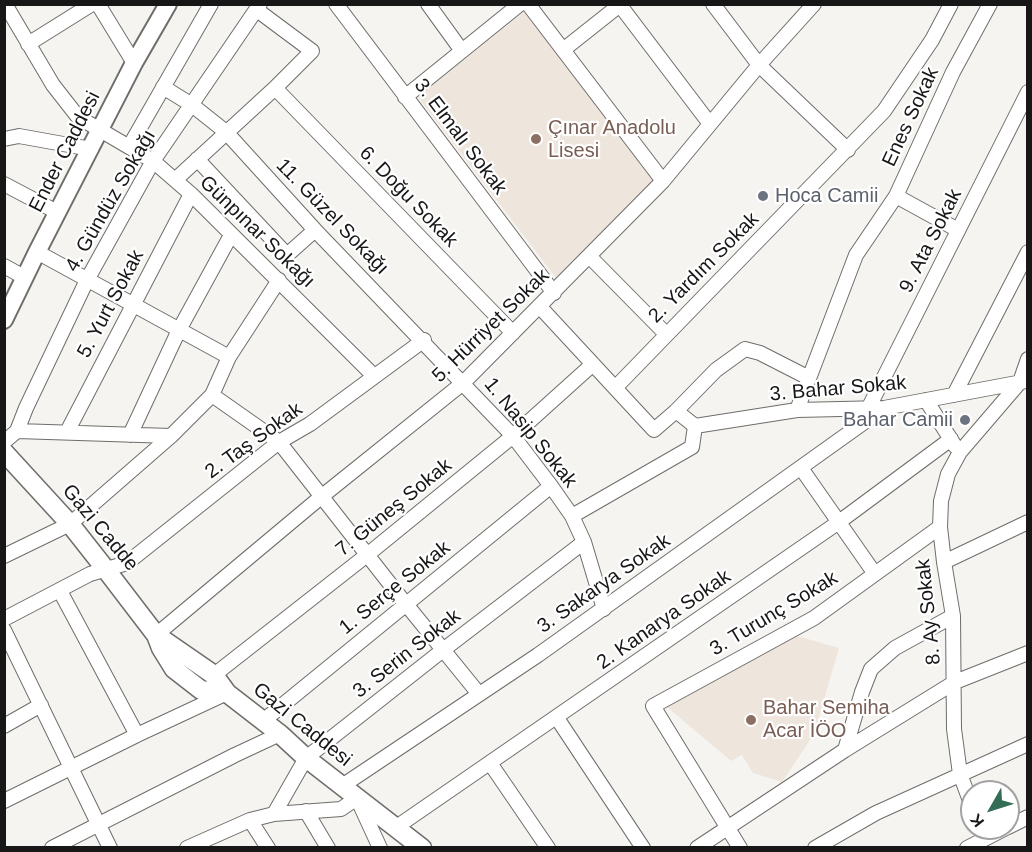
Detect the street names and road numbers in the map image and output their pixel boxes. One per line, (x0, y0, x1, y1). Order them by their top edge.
street label: Enes Sokak (878, 64, 944, 170)
street label: 3. Elmalı Sokak (409, 74, 511, 200)
street label: Ender Caddesi (24, 88, 106, 216)
street label: 4. Gündüz Sokağı (61, 126, 161, 276)
street label: 6. Doğu Sokak (354, 141, 462, 253)
street label: 11. Güzel Sokağı (271, 154, 393, 280)
street label: Günpınar Sokağı (194, 171, 320, 293)
street label: 9. Ata Sokak (895, 185, 967, 297)
street label: 2. Yardım Sokak (644, 208, 764, 328)
street label: 5. Yurt Sokak (72, 246, 150, 362)
street label: 5. Hürriyet Sokak (427, 264, 555, 388)
street label: 3. Bahar Sokak (769, 371, 907, 407)
street label: 1. Nasip Sokak (478, 373, 582, 493)
street label: 2. Taş Sokak (201, 398, 307, 484)
street label: 7. Güneş Sokak (331, 454, 457, 562)
street label: Gazi Cadde (57, 480, 143, 576)
street label: 3. Sakarya Sokak (533, 529, 675, 639)
street label: 1. Serçe Sokak (335, 536, 455, 640)
street label: 8. Ay Sokak (912, 558, 946, 666)
street label: 2. Kanarya Sokak (592, 565, 736, 675)
street label: 3. Turunç Sokak (706, 566, 842, 662)
street label: 3. Serin Sokak (348, 605, 466, 703)
street label: Gazi Caddesi (248, 678, 356, 772)

